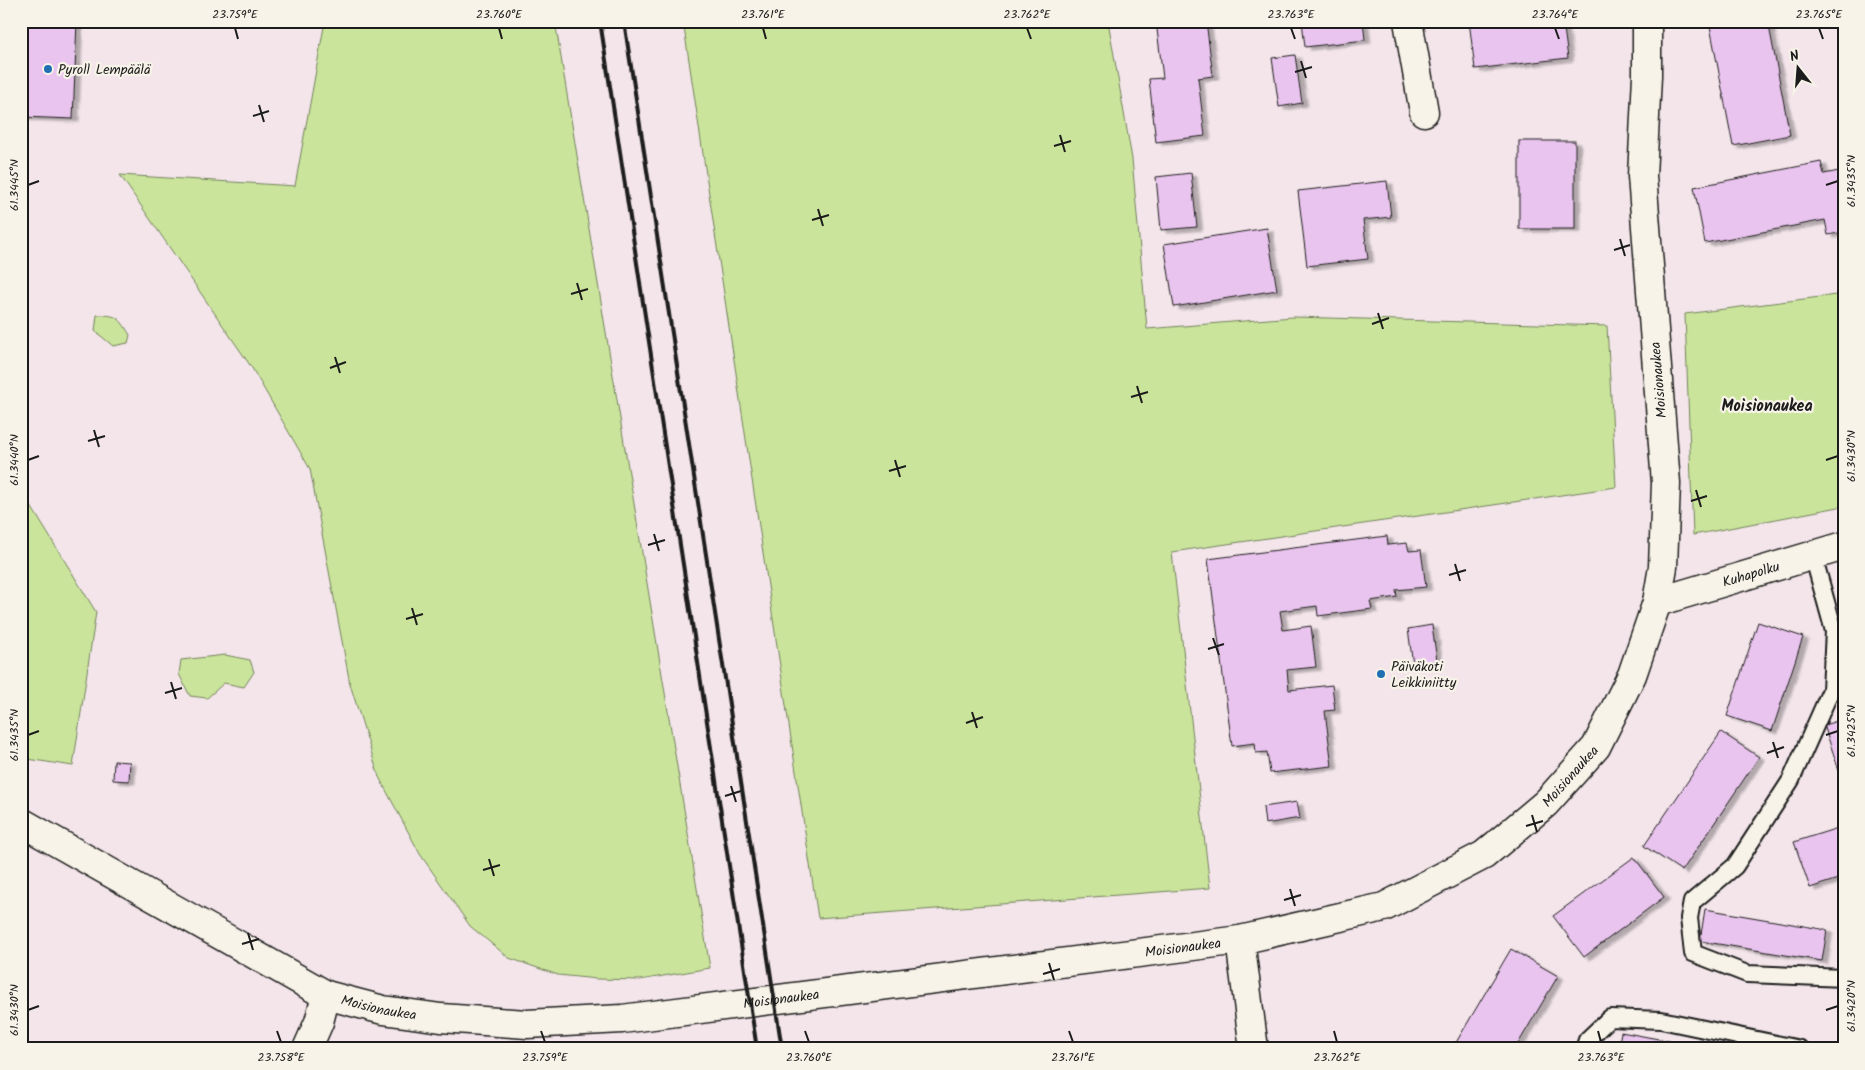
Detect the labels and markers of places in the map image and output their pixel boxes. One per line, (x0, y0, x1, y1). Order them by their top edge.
place label: Pyroll Lempäälä (58, 59, 152, 81)
marker: Pyroll Lempäälä (42, 63, 54, 75)
place label: Päiväkoti Leikkiniitty (1391, 656, 1457, 694)
marker: Päiväkoti Leikkiniitty (1375, 668, 1387, 680)

